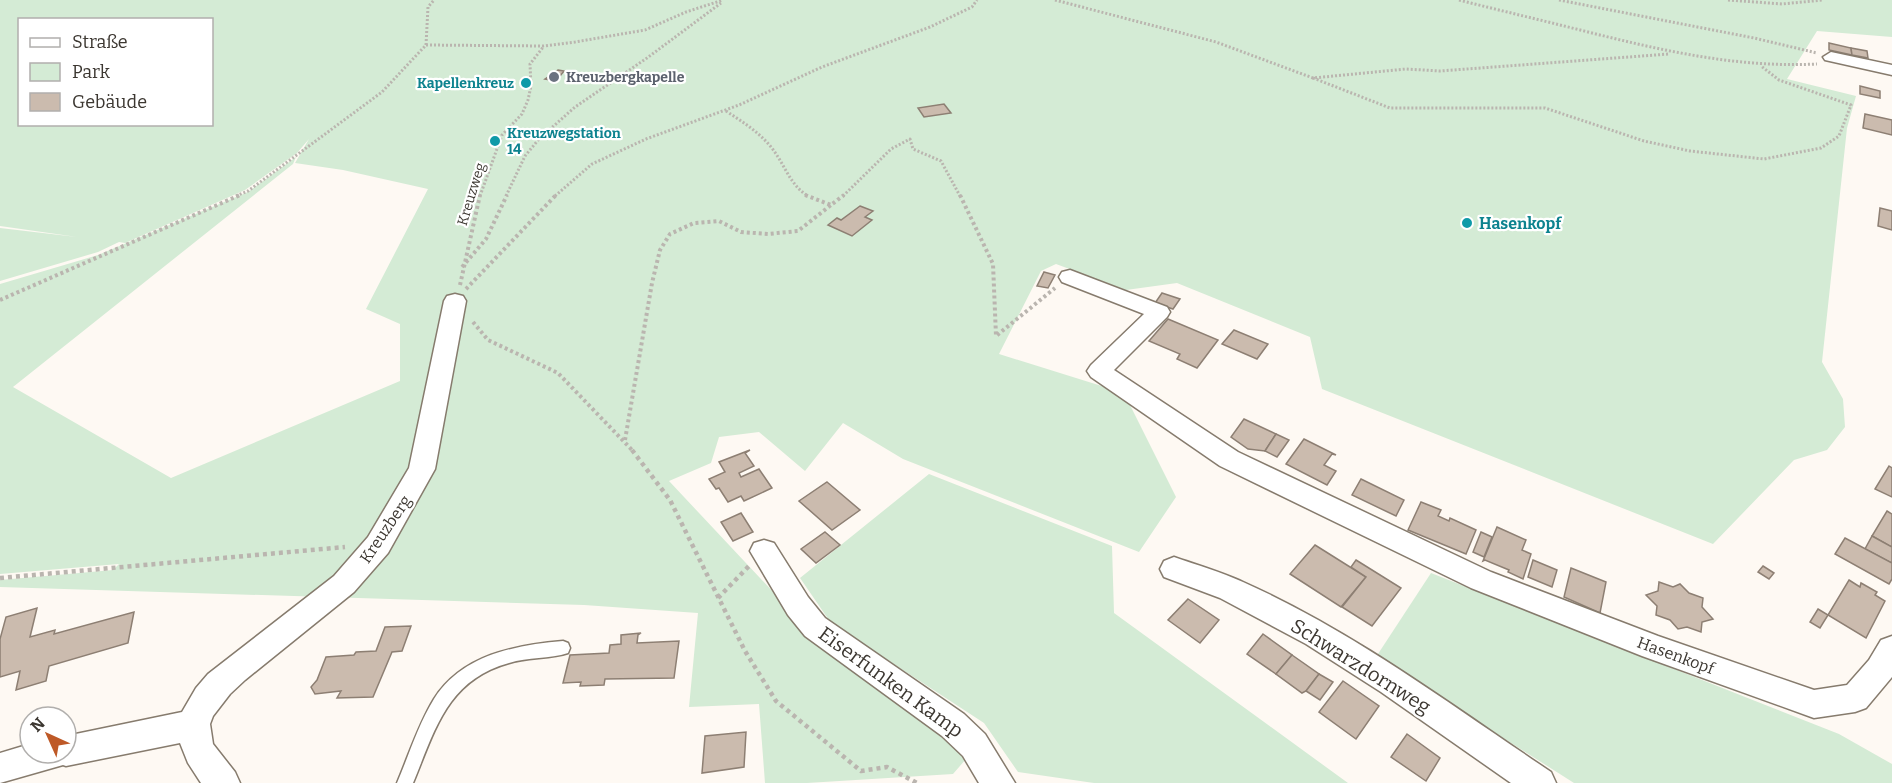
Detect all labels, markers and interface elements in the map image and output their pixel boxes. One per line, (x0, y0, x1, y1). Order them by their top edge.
legend (18, 18, 213, 126)
text: Straße (72, 31, 128, 53)
text: Park (72, 61, 111, 83)
place label: Kreuzbergkapelle (566, 69, 685, 86)
marker: Kreuzbergkapelle (547, 70, 561, 84)
place label: Kapellenkreuz (417, 75, 514, 92)
marker: Kapellenkreuz (519, 76, 533, 90)
text: Gebäude (72, 91, 147, 113)
place label: Kreuzwegstation 14 (507, 125, 621, 158)
marker: Kreuzwegstation 14 (488, 134, 502, 148)
street label: Kreuzweg (454, 161, 489, 228)
place label: Hasenkopf (1479, 214, 1562, 233)
marker: Hasenkopf (1460, 216, 1474, 230)
street label: Kreuzberg (356, 492, 415, 567)
street label: Schwarzdornweg (1287, 613, 1435, 719)
street label: Eiserfunken Kamp (814, 621, 968, 743)
street label: Hasenkopf (1635, 633, 1718, 679)
north arrow (18, 705, 78, 765)
text: N (27, 714, 49, 736)

